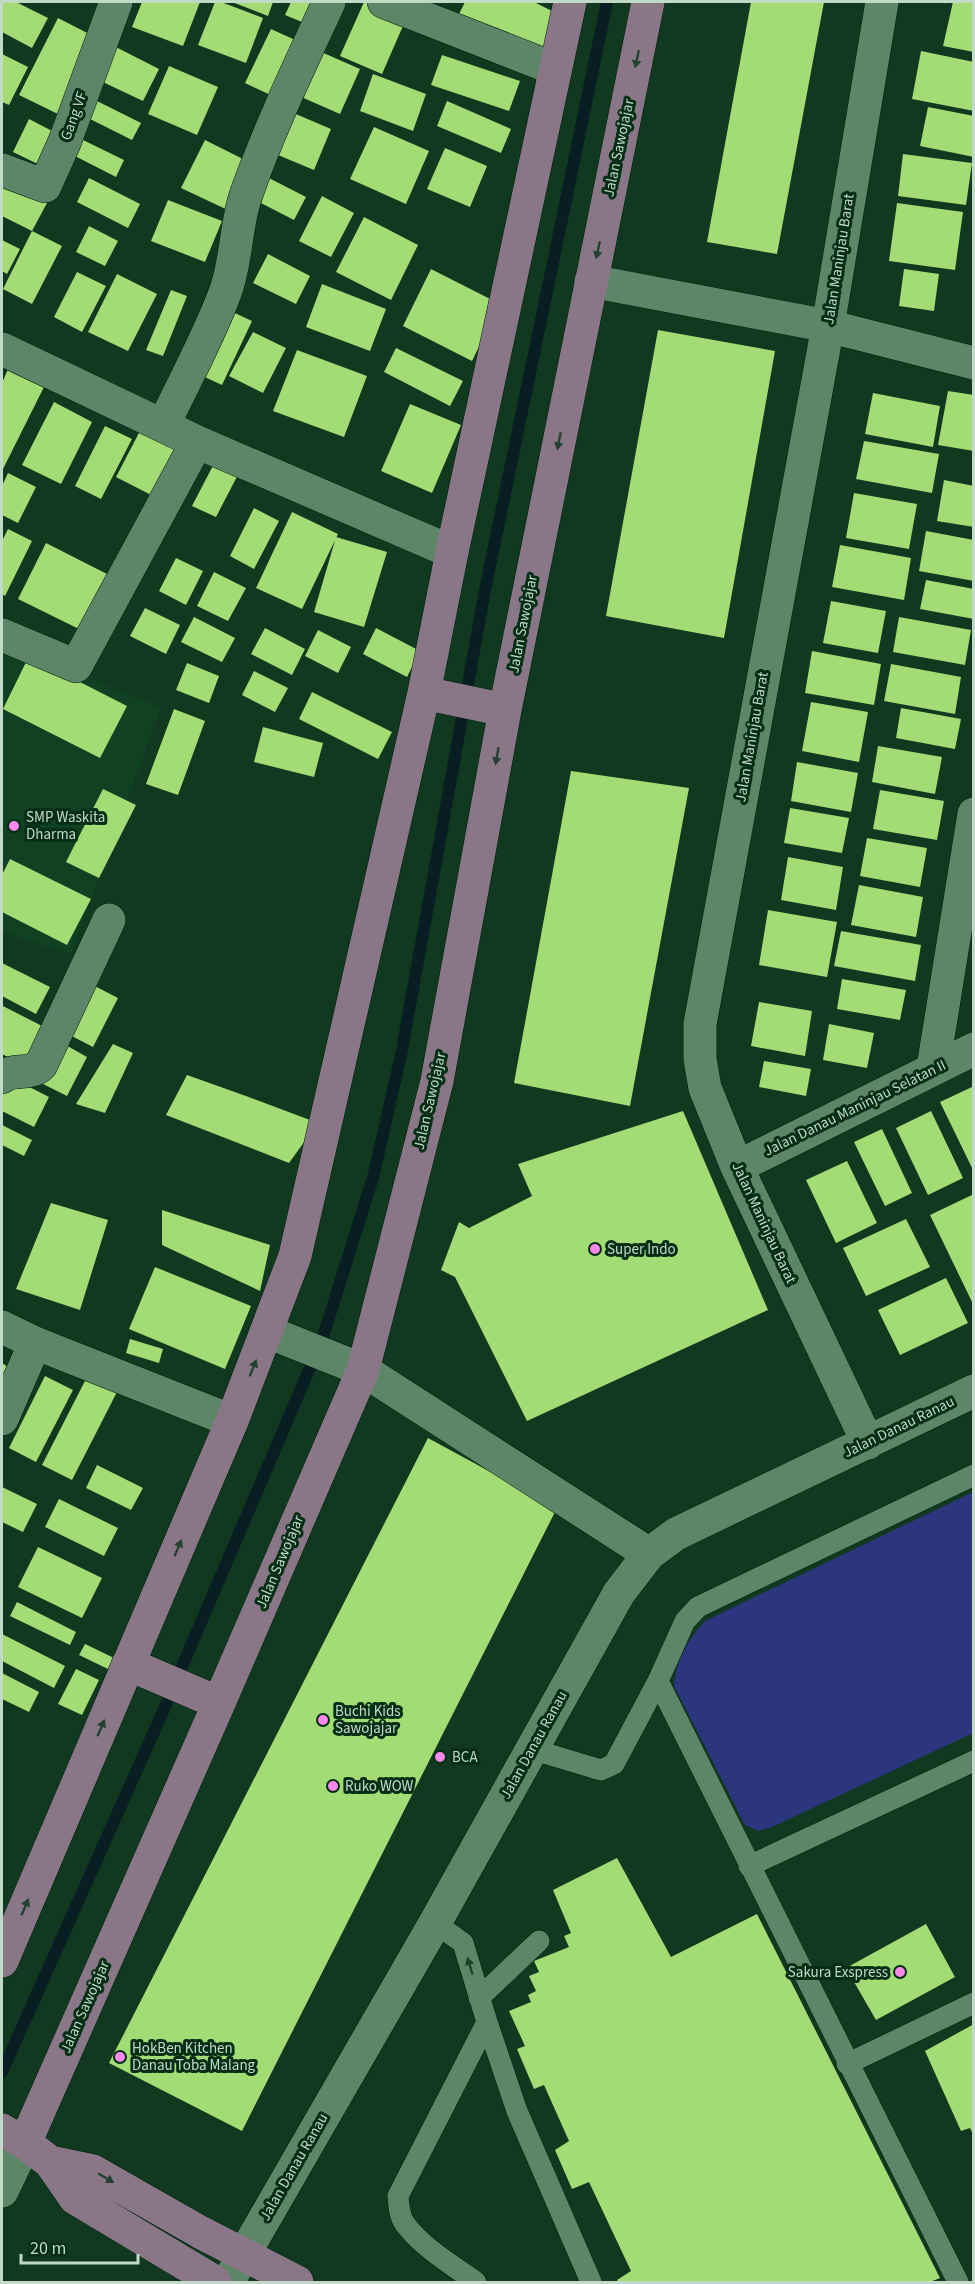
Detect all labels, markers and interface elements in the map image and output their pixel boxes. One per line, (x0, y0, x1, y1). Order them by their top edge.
one-way arrow (632, 50, 641, 69)
street label: Gang VF (55, 88, 93, 143)
street label: Jalan Sawojajar (598, 96, 640, 199)
street label: Jalan Maninjau Barat (818, 192, 860, 326)
one-way arrow (593, 241, 602, 260)
one-way arrow (554, 432, 563, 451)
street label: Jalan Sawojajar (503, 572, 543, 675)
street label: Jalan Maninjau Barat (730, 670, 774, 804)
one-way arrow (492, 747, 501, 766)
place label: SMP Waskita Dharma (26, 807, 105, 845)
marker: SMP Waskita Dharma (7, 819, 21, 833)
street label: Jalan Sawojajar (409, 1049, 452, 1152)
street label: Jalan Danau Maninjau Selatan II (760, 1055, 950, 1161)
street label: Jalan Maninjau Barat (727, 1159, 801, 1287)
place label: Super Indo (607, 1239, 676, 1260)
marker: Super Indo (588, 1242, 602, 1256)
one-way arrow (248, 1359, 258, 1377)
street label: Jalan Danau Ranau (840, 1391, 958, 1463)
street label: Jalan Sawojajar (251, 1511, 309, 1612)
one-way arrow (173, 1539, 183, 1557)
street label: Jalan Danau Ranau (495, 1687, 573, 1803)
place label: Buchi Kids Sawojajar (335, 1701, 401, 1739)
marker: Buchi Kids Sawojajar (316, 1713, 330, 1727)
one-way arrow (96, 1718, 106, 1736)
place label: BCA (452, 1747, 478, 1768)
marker: BCA (433, 1750, 447, 1764)
place label: Ruko WOW (345, 1776, 414, 1797)
marker: Ruko WOW (326, 1779, 340, 1793)
one-way arrow (20, 1898, 29, 1915)
street label: Jalan Sawojajar (55, 1957, 115, 2057)
one-way arrow (465, 1957, 474, 1975)
place label: Sakura Exspress (788, 1962, 888, 1983)
marker: Sakura Exspress (893, 1965, 907, 1979)
place label: HokBen Kitchen Danau Toba Malang (132, 2038, 256, 2076)
marker: HokBen Kitchen Danau Toba Malang (113, 2050, 127, 2064)
street label: Jalan Danau Ranau (255, 2109, 333, 2225)
one-way arrow (97, 2173, 114, 2183)
scale bar (21, 2227, 138, 2265)
text: 20 m (30, 2236, 66, 2261)

